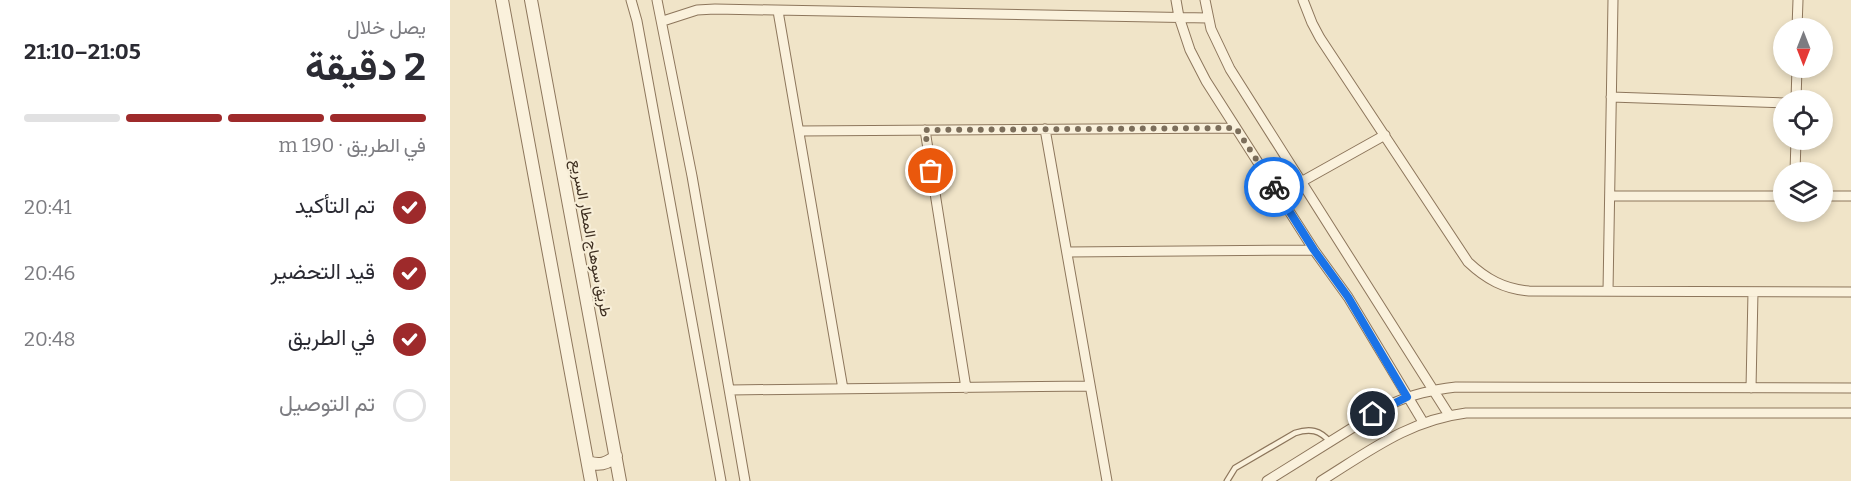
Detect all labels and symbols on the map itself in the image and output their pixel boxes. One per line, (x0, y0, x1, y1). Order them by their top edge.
north arrow (1773, 18, 1833, 78)
pin (905, 145, 956, 196)
courier (1244, 157, 1304, 217)
street label: طريق سوهاج المطار السريع (565, 158, 615, 319)
pin (1347, 388, 1398, 439)

